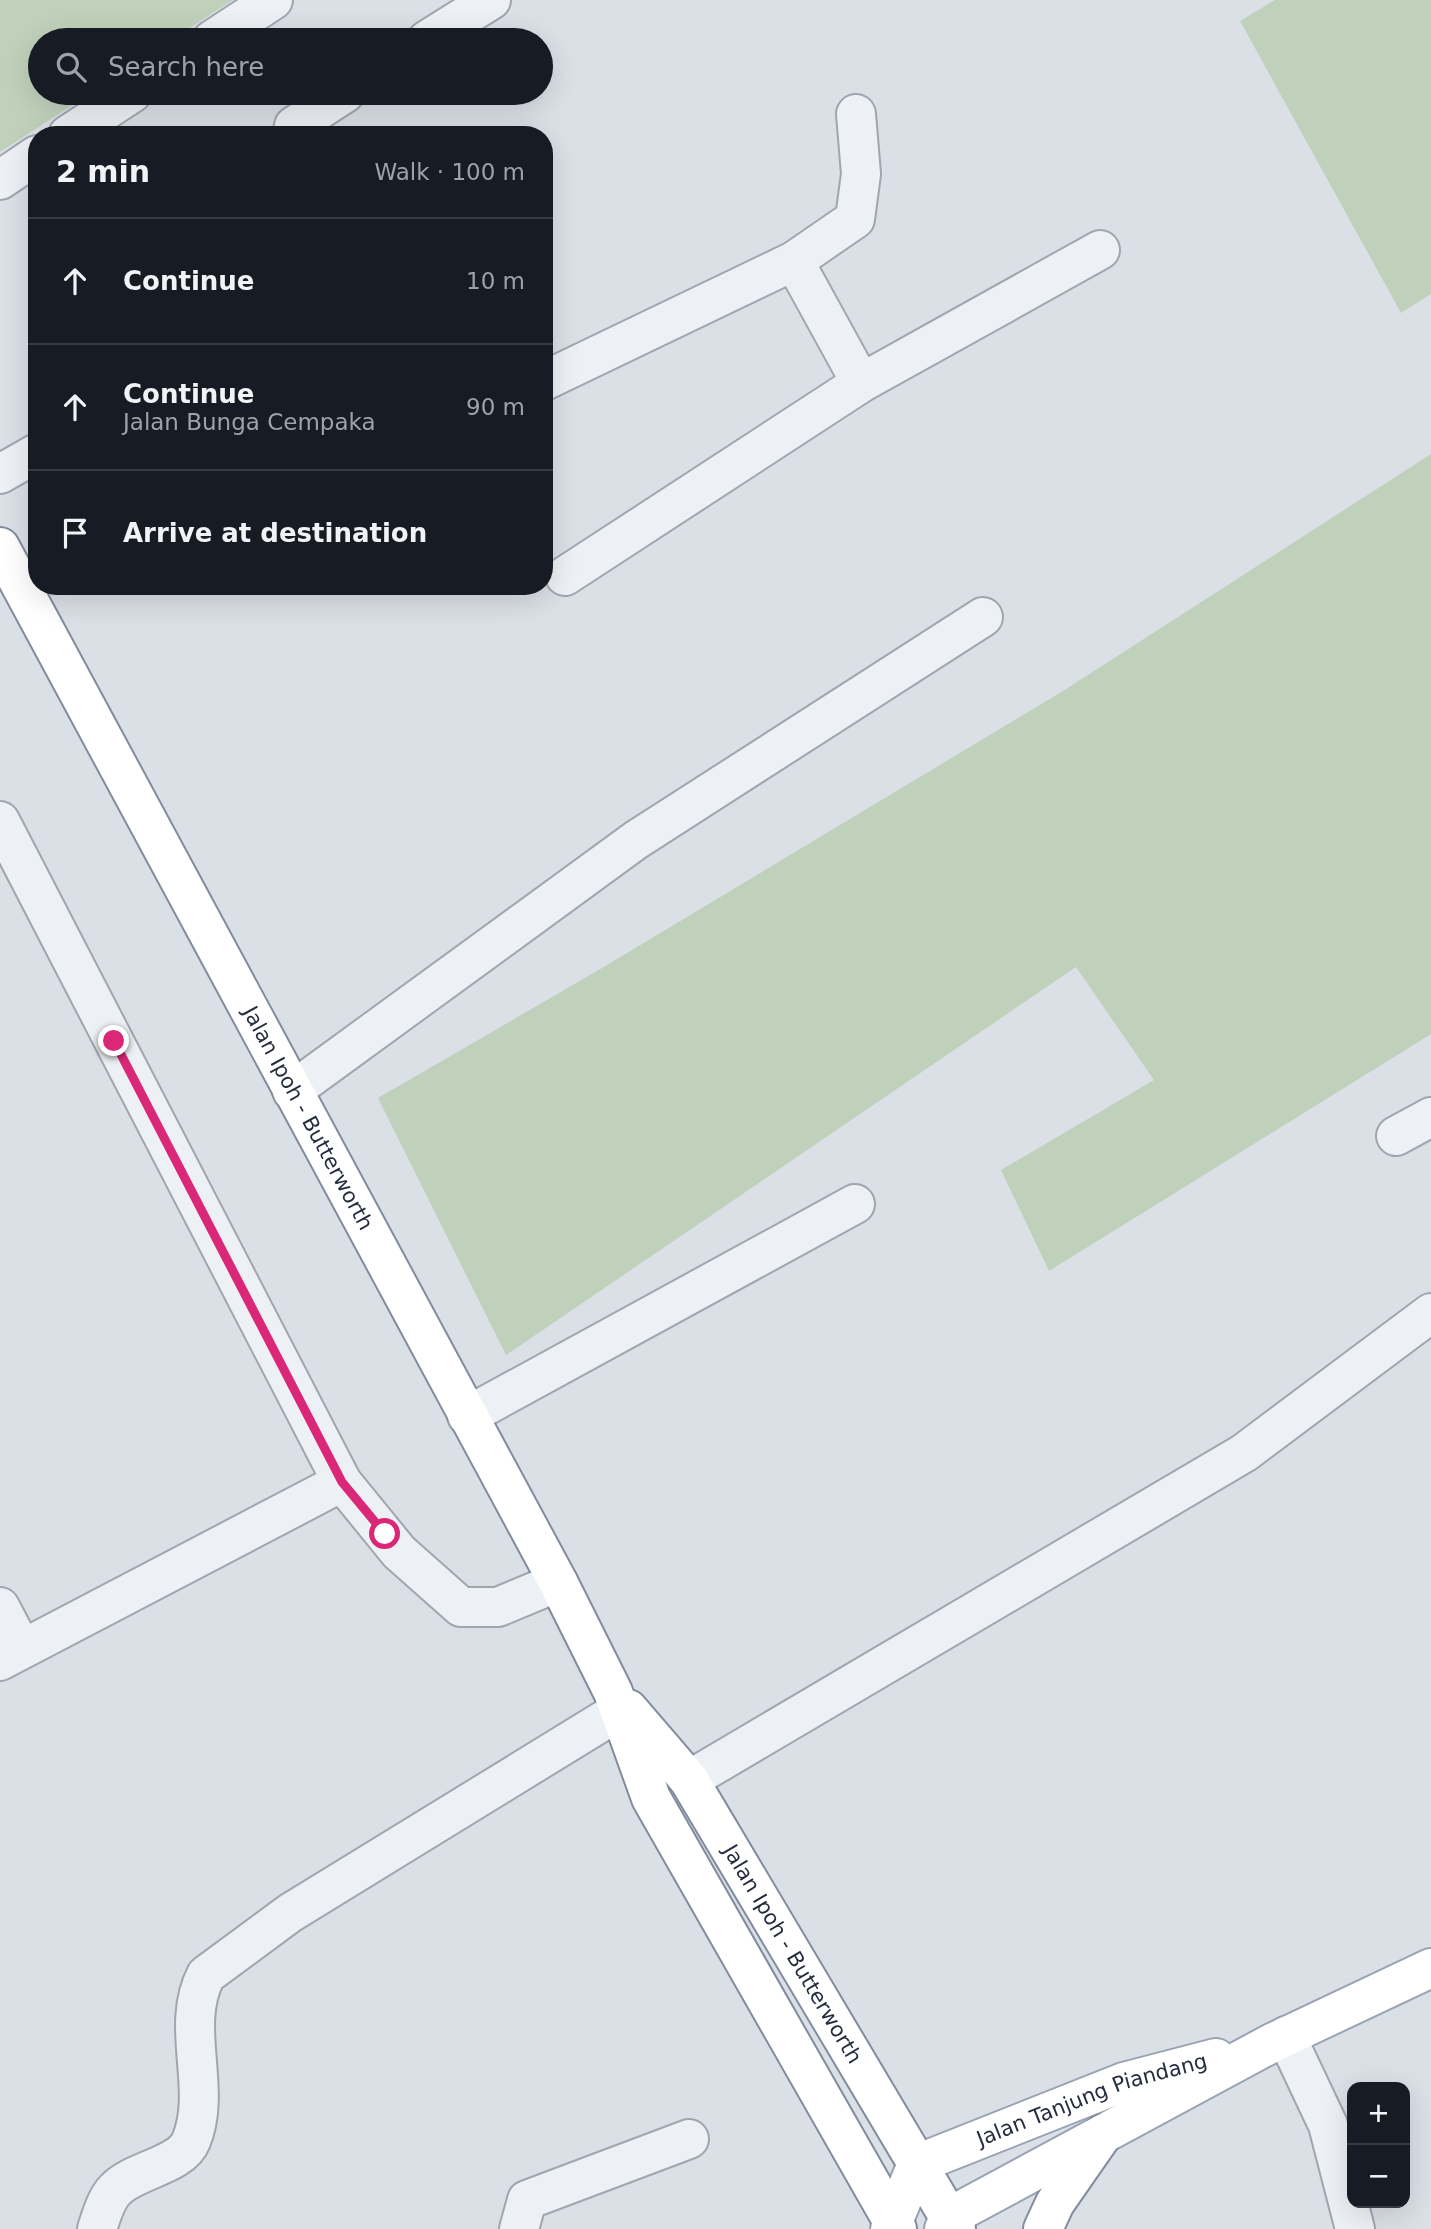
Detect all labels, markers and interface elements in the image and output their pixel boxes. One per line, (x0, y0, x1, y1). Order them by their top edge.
search box (28, 28, 553, 105)
icon: search (52, 48, 90, 86)
text: Search here (108, 52, 264, 82)
text: 2 min (56, 154, 150, 189)
text: Walk · 100 m (374, 159, 525, 185)
icon: ahead (56, 262, 94, 300)
text: Continue (123, 266, 254, 296)
text: 10 m (466, 268, 525, 294)
text: Continue (123, 379, 254, 409)
icon: ahead (56, 388, 94, 426)
text: 90 m (466, 394, 525, 420)
text: Jalan Bunga Cempaka (123, 409, 376, 435)
icon: arrive (56, 514, 94, 552)
text: Arrive at destination (123, 518, 427, 548)
street label: Jalan Ipoh - Butterworth (237, 1001, 378, 1234)
route end (98, 1025, 129, 1056)
route start (369, 1518, 400, 1549)
street label: Jalan Ipoh - Butterworth (717, 1838, 867, 2068)
street label: Jalan Tanjung Piandang (971, 2049, 1210, 2152)
map controls (1347, 2082, 1410, 2208)
button: + (1347, 2082, 1410, 2145)
button: − (1347, 2145, 1410, 2208)

